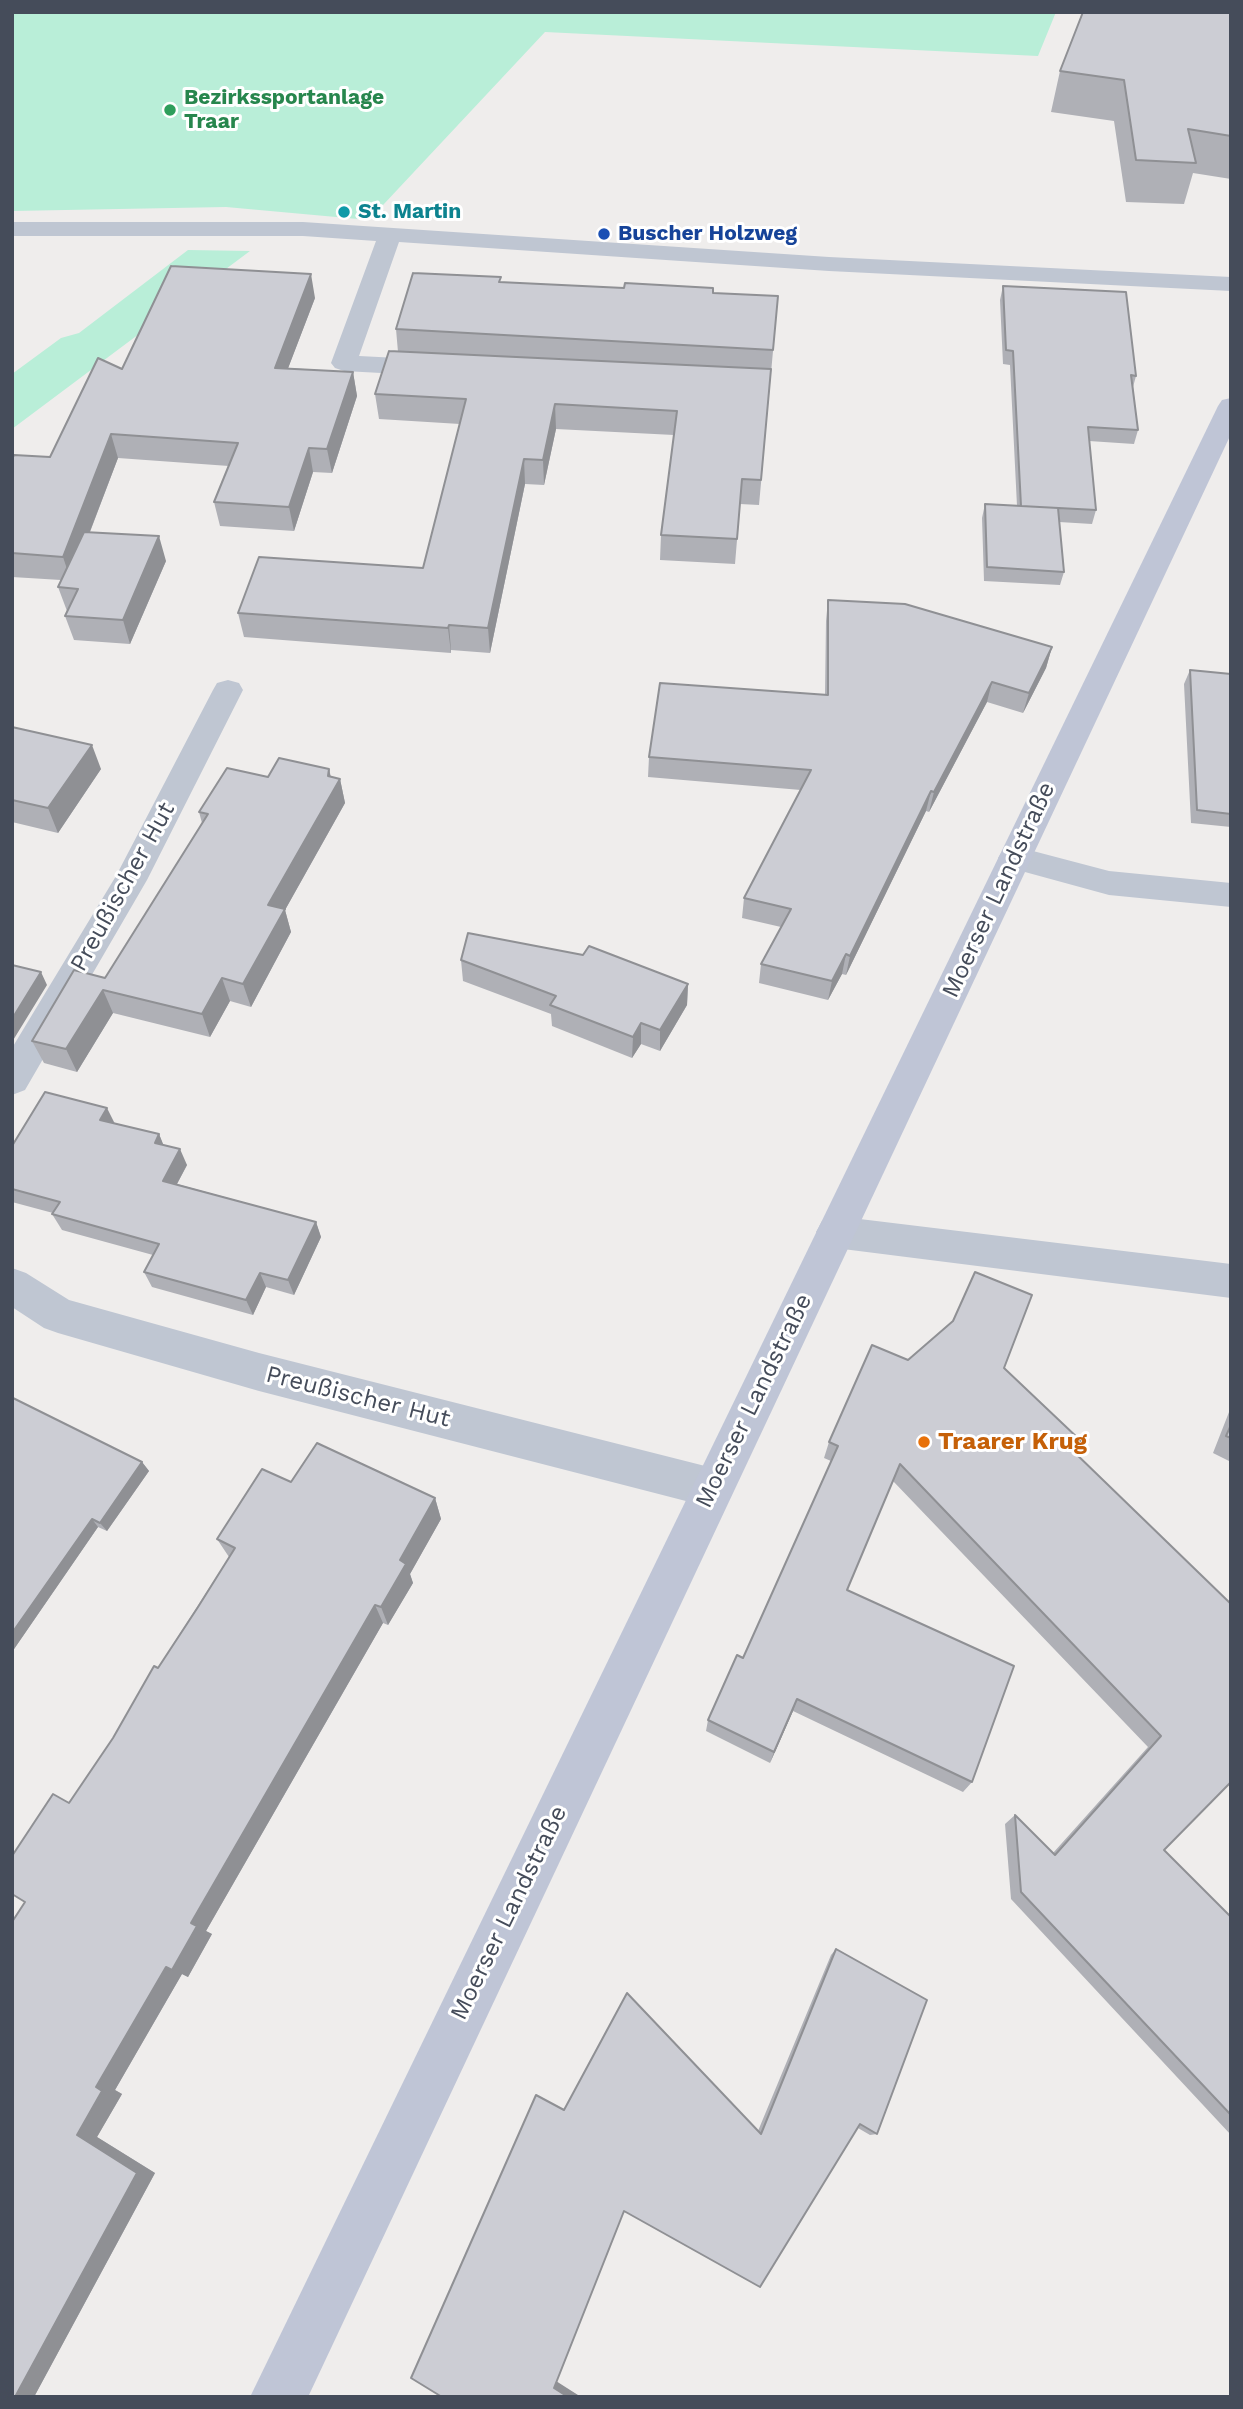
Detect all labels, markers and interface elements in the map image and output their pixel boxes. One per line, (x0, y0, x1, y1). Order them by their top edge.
place label: Bezirkssportanlage Traar (184, 85, 384, 135)
marker: Bezirkssportanlage Traar (162, 102, 178, 118)
place label: St. Martin (358, 199, 461, 225)
marker: St. Martin (336, 204, 352, 220)
place label: Buscher Holzweg (618, 221, 797, 247)
marker: Buscher Holzweg (596, 226, 612, 242)
street label: Moerser Landstraße (936, 778, 1062, 1002)
street label: Preußischer Hut (65, 797, 181, 977)
street label: Moerser Landstraße (690, 1289, 818, 1513)
street label: Preußischer Hut (263, 1360, 453, 1434)
place label: Traarer Krug (938, 1428, 1087, 1456)
marker: Traarer Krug (916, 1434, 932, 1450)
street label: Moerser Landstraße (445, 1801, 573, 2025)

